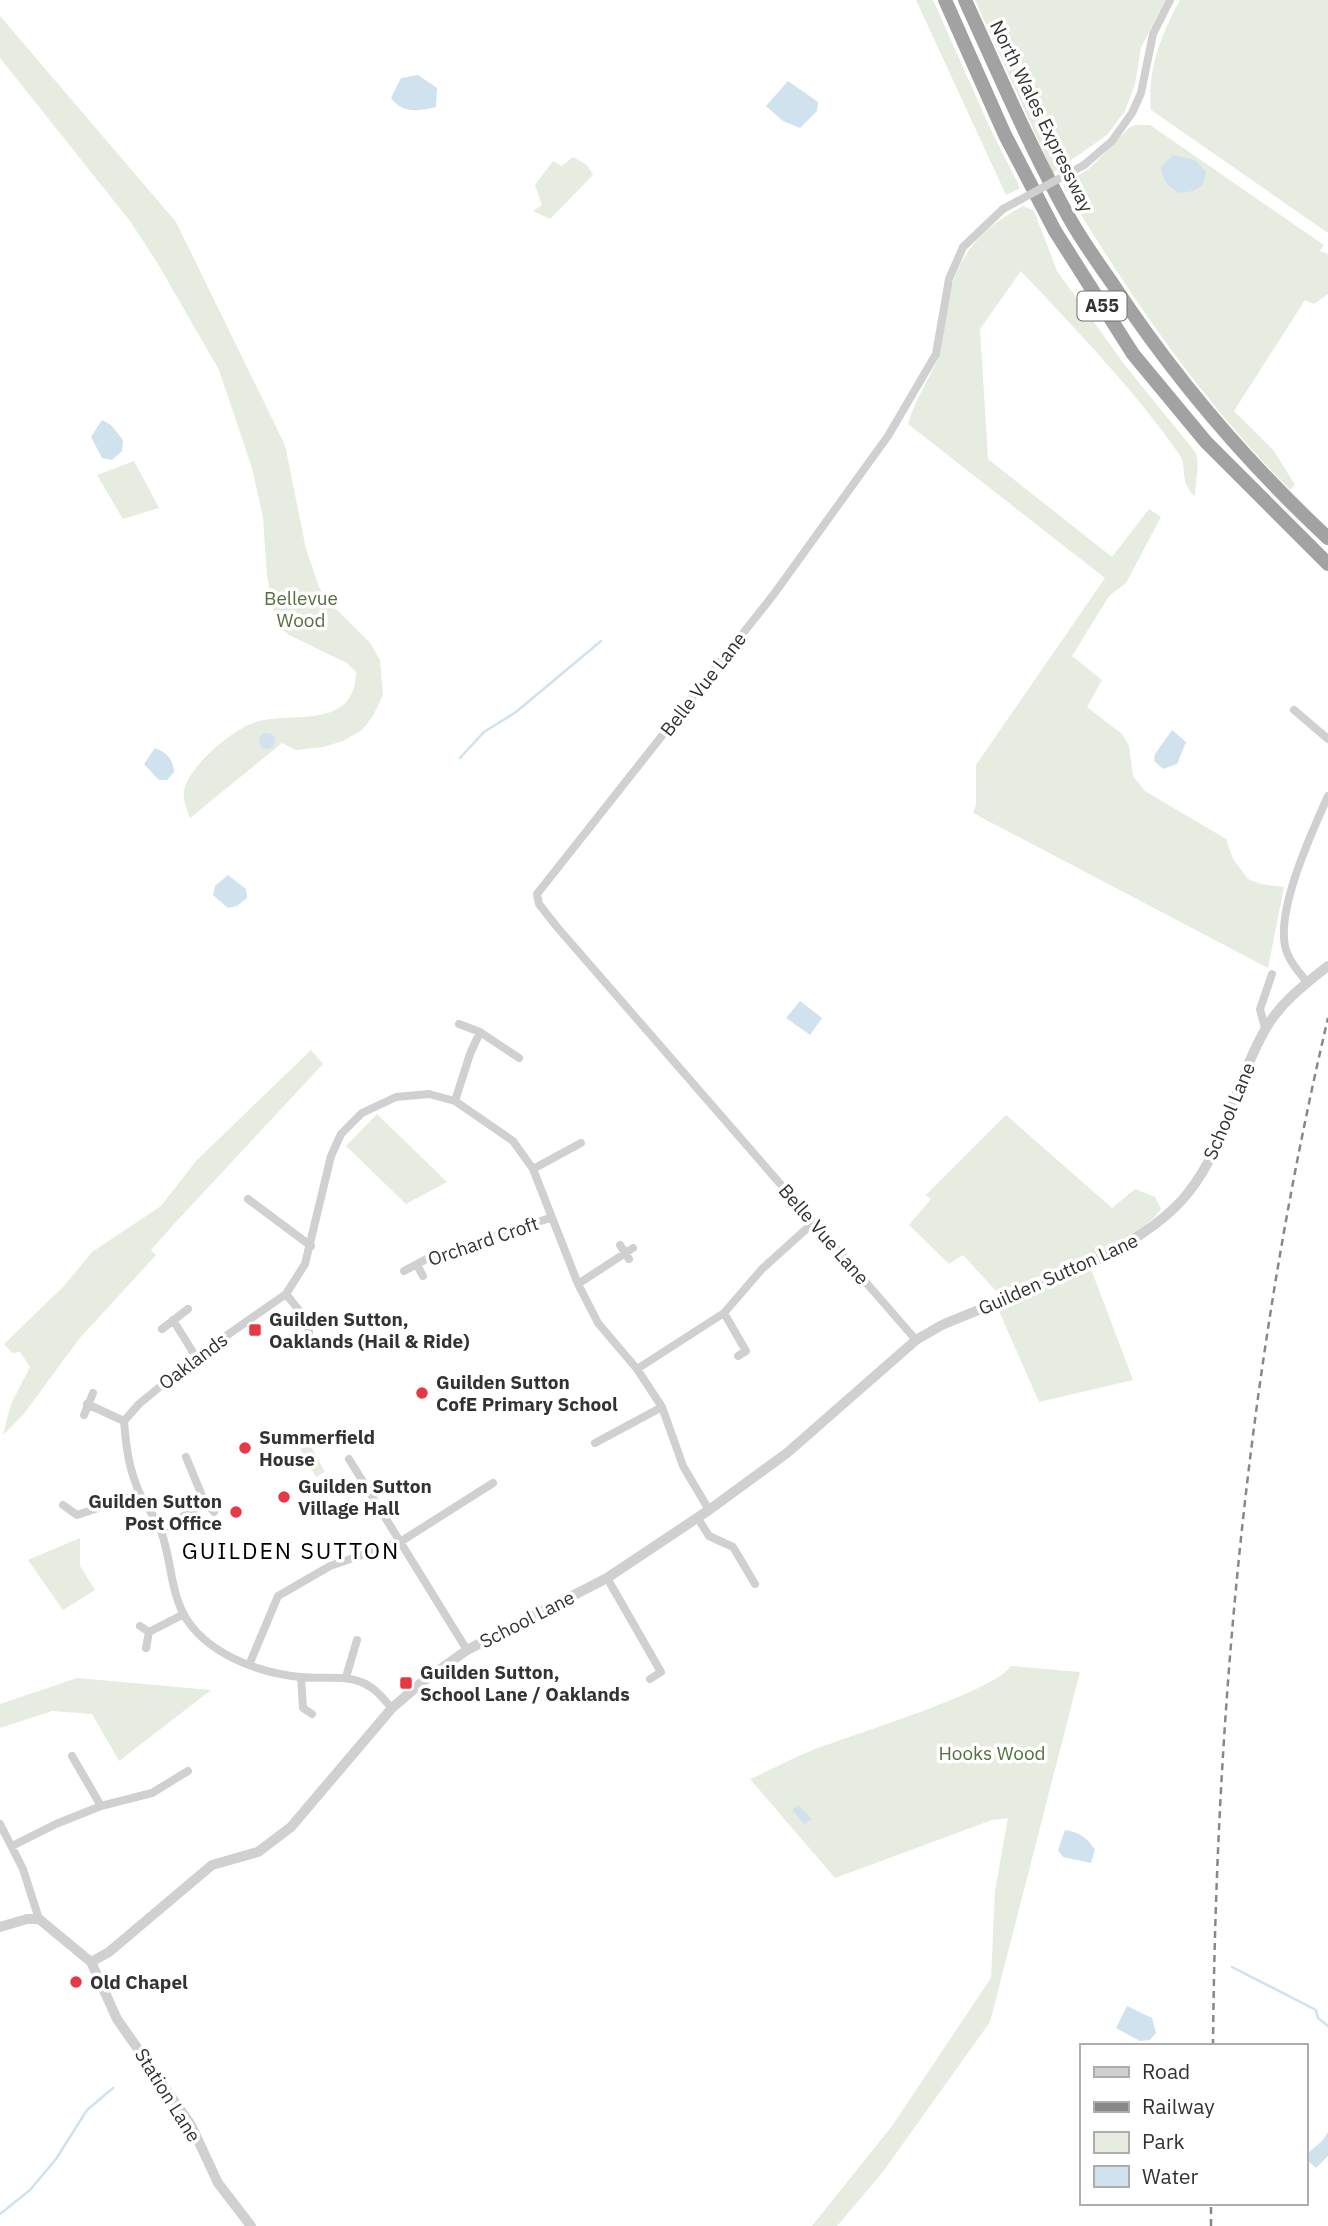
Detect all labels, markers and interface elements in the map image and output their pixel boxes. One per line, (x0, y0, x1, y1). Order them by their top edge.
street label: North Wales Expressway (985, 16, 1099, 216)
road number: A55 (1078, 292, 1126, 320)
park label: Bellevue Wood (264, 586, 338, 632)
street label: Belle Vue Lane (655, 627, 751, 741)
street label: School Lane (1198, 1059, 1260, 1163)
street label: Belle Vue Lane (774, 1179, 874, 1289)
street label: Orchard Croft (425, 1211, 541, 1271)
street label: Guilden Sutton Lane (974, 1228, 1142, 1320)
place label: Guilden Sutton, Oaklands (Hail & Ride) (269, 1307, 470, 1353)
marker: Guilden Sutton, Oaklands (Hail & Ride) (247, 1322, 263, 1338)
street label: Oaklands (154, 1327, 232, 1395)
place label: Guilden Sutton CofE Primary School (436, 1370, 618, 1416)
marker: Guilden Sutton CofE Primary School (414, 1385, 430, 1401)
place label: Summerfield House (259, 1425, 375, 1471)
marker: Summerfield House (237, 1440, 253, 1456)
place label: Guilden Sutton Village Hall (298, 1474, 432, 1520)
place label: Guilden Sutton Post Office (88, 1489, 222, 1535)
marker: Guilden Sutton Village Hall (276, 1489, 292, 1505)
marker: Guilden Sutton Post Office (228, 1504, 244, 1520)
district label: GUILDEN SUTTON (182, 1535, 400, 1565)
street label: School Lane (476, 1585, 578, 1653)
place label: Guilden Sutton, School Lane / Oaklands (420, 1660, 630, 1706)
marker: Guilden Sutton, School Lane / Oaklands (398, 1675, 414, 1691)
park label: Hooks Wood (938, 1741, 1046, 1765)
place label: Old Chapel (90, 1970, 188, 1994)
marker: Old Chapel (68, 1974, 84, 1990)
street label: Station Lane (130, 2044, 206, 2146)
legend (1080, 2044, 1307, 2205)
text: Road (1142, 2057, 1190, 2085)
text: Railway (1142, 2092, 1215, 2120)
text: Park (1142, 2127, 1185, 2155)
text: Water (1142, 2162, 1199, 2190)

